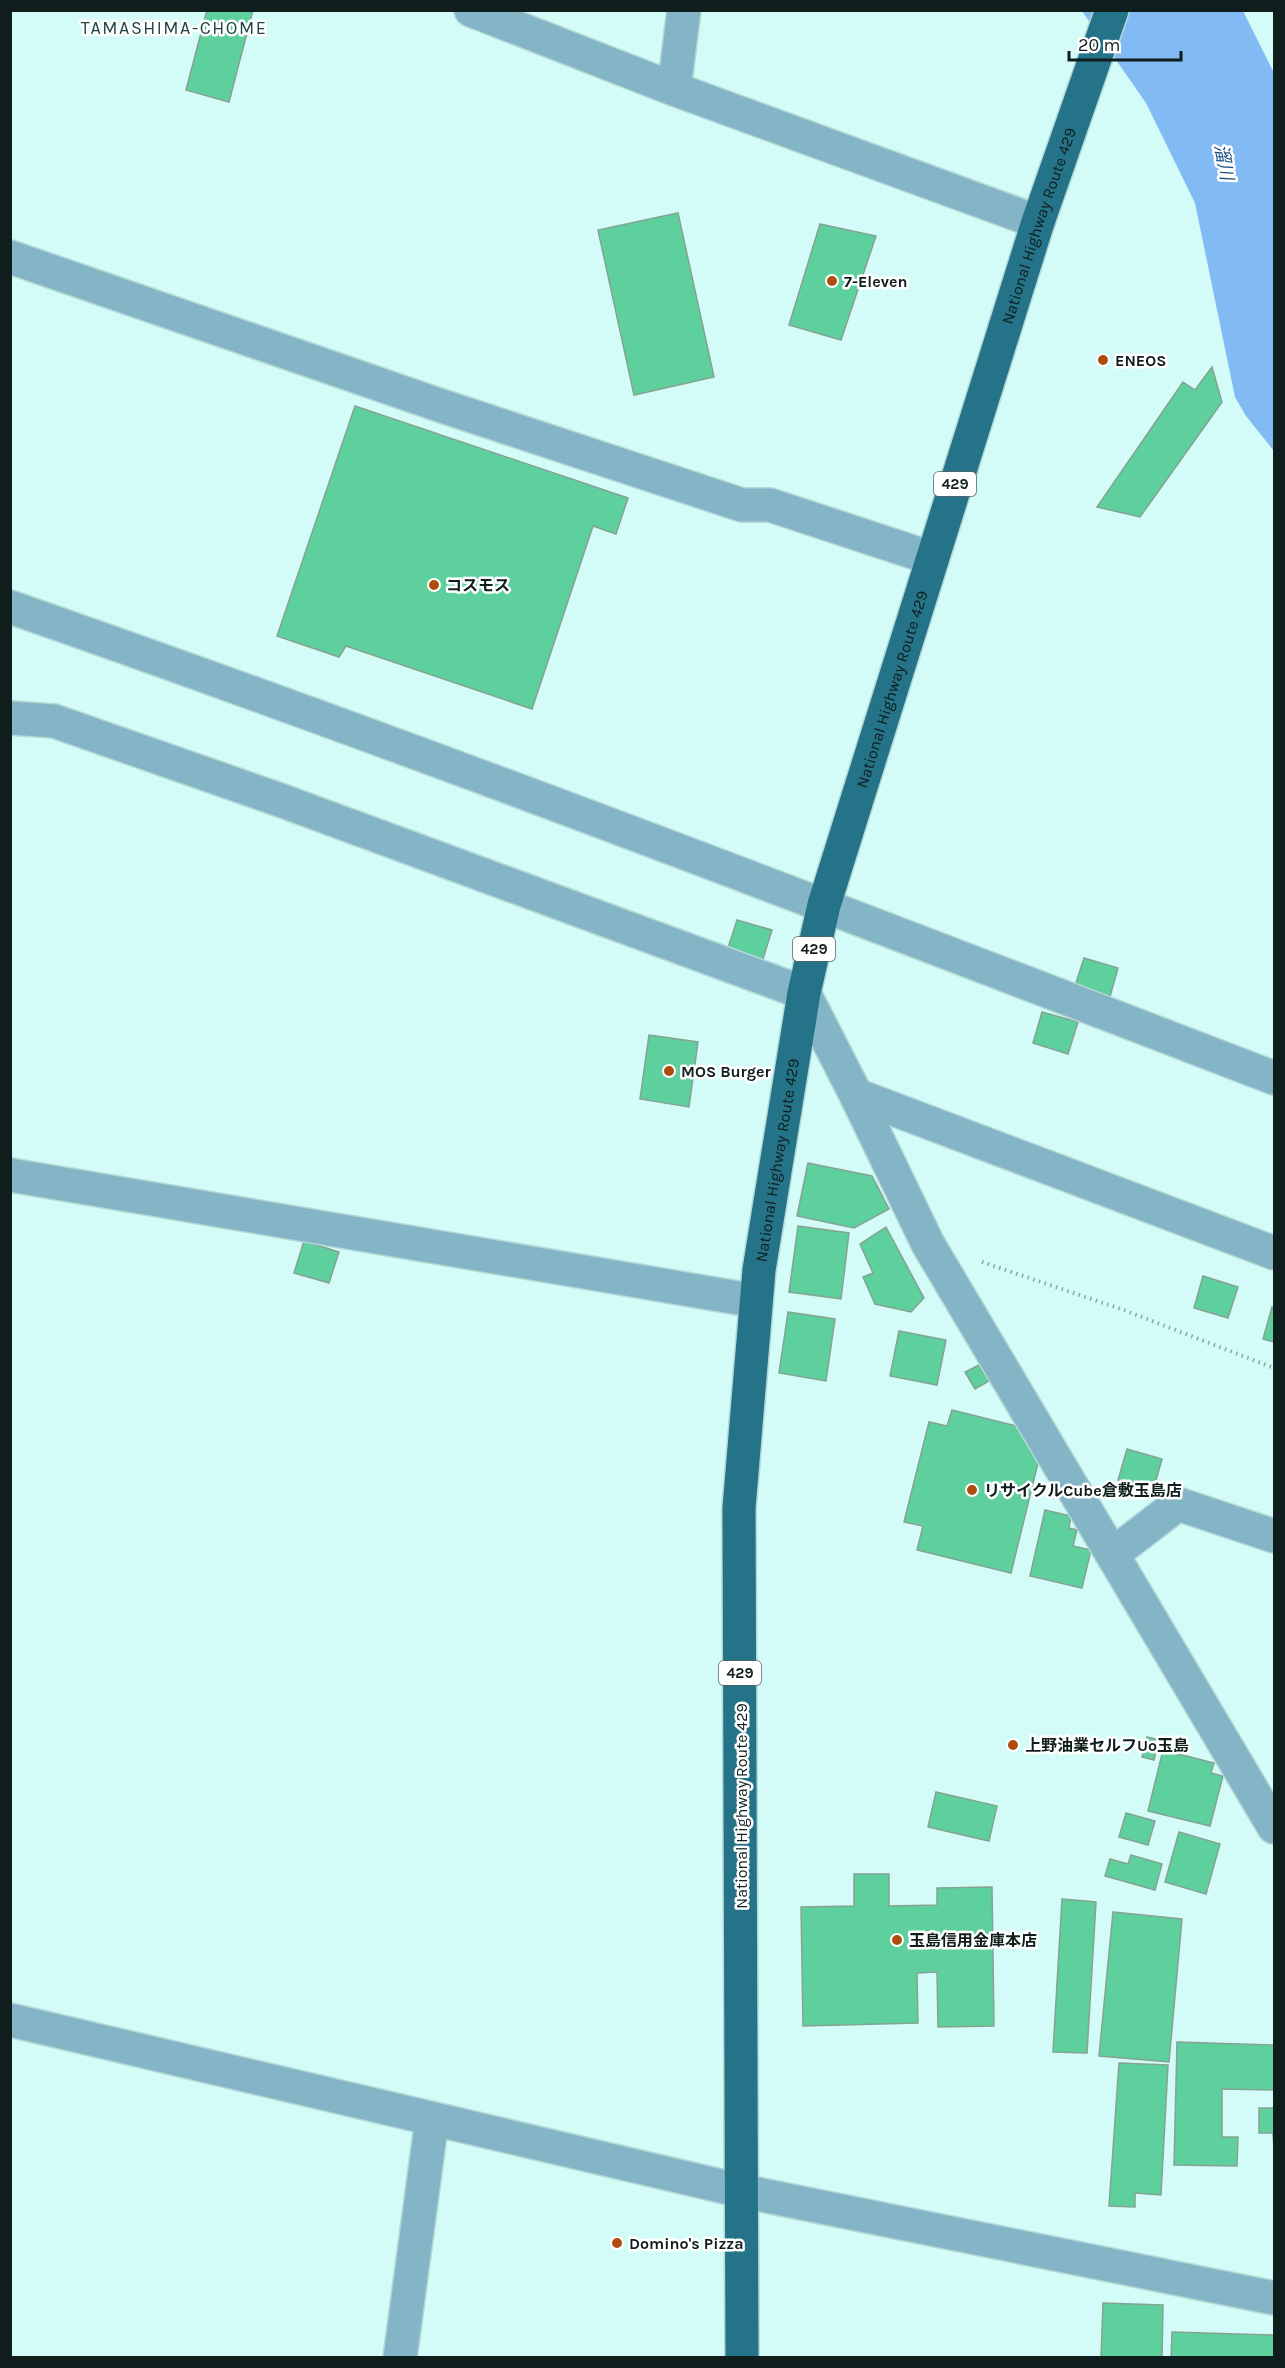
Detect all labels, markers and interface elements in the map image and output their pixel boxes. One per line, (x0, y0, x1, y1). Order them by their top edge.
district label: TAMASHIMA-CHOME (81, 17, 267, 39)
scale bar (1069, 24, 1182, 62)
text: 20 m (1078, 34, 1120, 56)
street label: National Highway Route 429 (997, 125, 1080, 326)
water label: 溜川 (1210, 142, 1239, 184)
place label: 7-Eleven (844, 272, 907, 291)
marker: 7-Eleven (825, 274, 839, 288)
place label: ENEOS (1115, 351, 1166, 370)
marker: ENEOS (1096, 353, 1110, 367)
road number: 429 (934, 472, 976, 496)
place label: コスモス (446, 576, 510, 595)
marker: コスモス (427, 578, 441, 592)
street label: National Highway Route 429 (852, 588, 931, 790)
road number: 429 (793, 937, 835, 961)
street label: National Highway Route 429 (751, 1057, 803, 1263)
place label: MOS Burger (681, 1062, 772, 1081)
marker: MOS Burger (662, 1064, 676, 1078)
place label: リサイクルCube倉敷玉島店 (984, 1481, 1182, 1500)
marker: リサイクルCube倉敷玉島店 (965, 1483, 979, 1497)
road number: 429 (719, 1661, 761, 1685)
street label: National Highway Route 429 (732, 1703, 751, 1909)
place label: 上野油業セルフUo玉島 (1025, 1736, 1189, 1755)
marker: 上野油業セルフUo玉島 (1006, 1738, 1020, 1752)
place label: 玉島信用金庫本店 (909, 1931, 1037, 1950)
marker: 玉島信用金庫本店 (890, 1933, 904, 1947)
place label: Domino's Pizza (629, 2234, 744, 2253)
marker: Domino's Pizza (610, 2236, 624, 2250)

